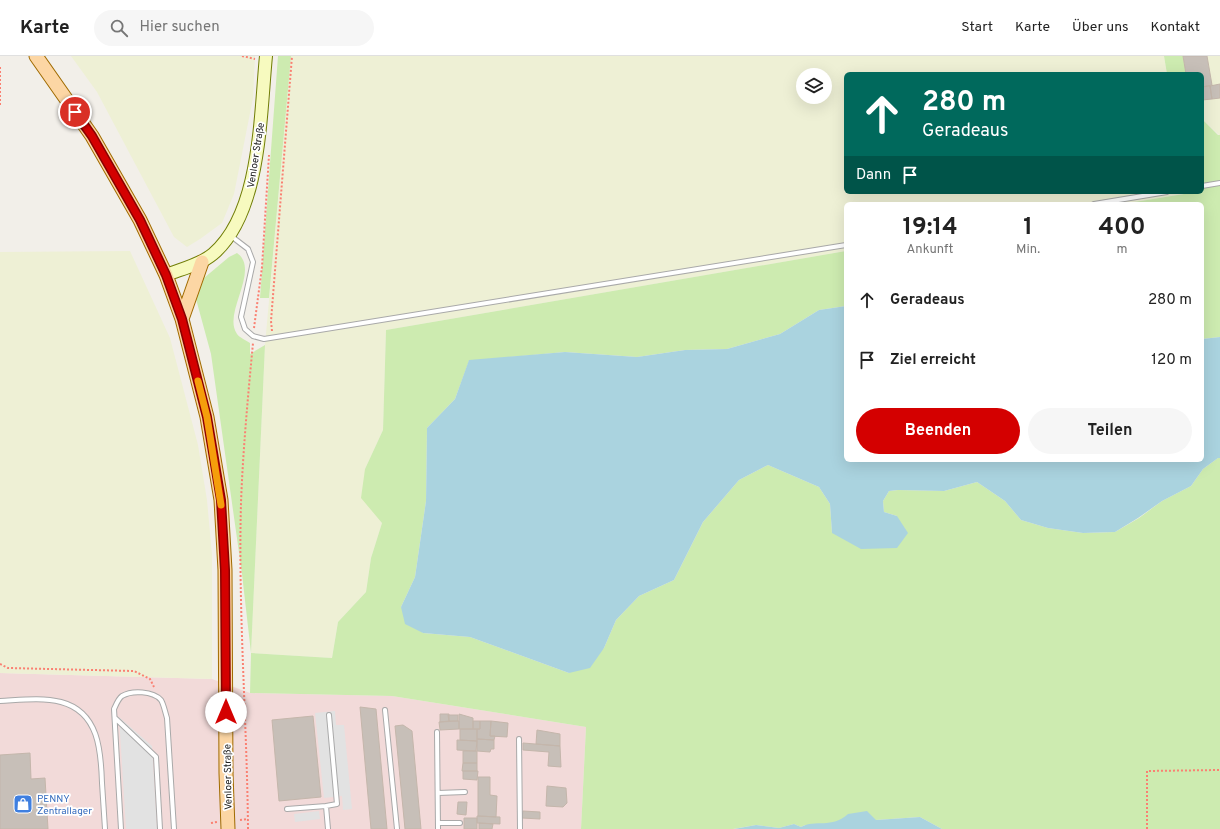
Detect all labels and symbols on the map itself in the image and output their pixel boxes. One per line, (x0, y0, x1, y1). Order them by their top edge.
pin (58, 95, 92, 129)
street label: Venloer Straße (245, 122, 268, 189)
position arrow (205, 691, 247, 733)
street label: Venloer Straße (221, 744, 236, 810)
shop icon: PENNY Zentrallager (12, 793, 34, 815)
place label: PENNY Zentrallager (37, 793, 92, 818)

